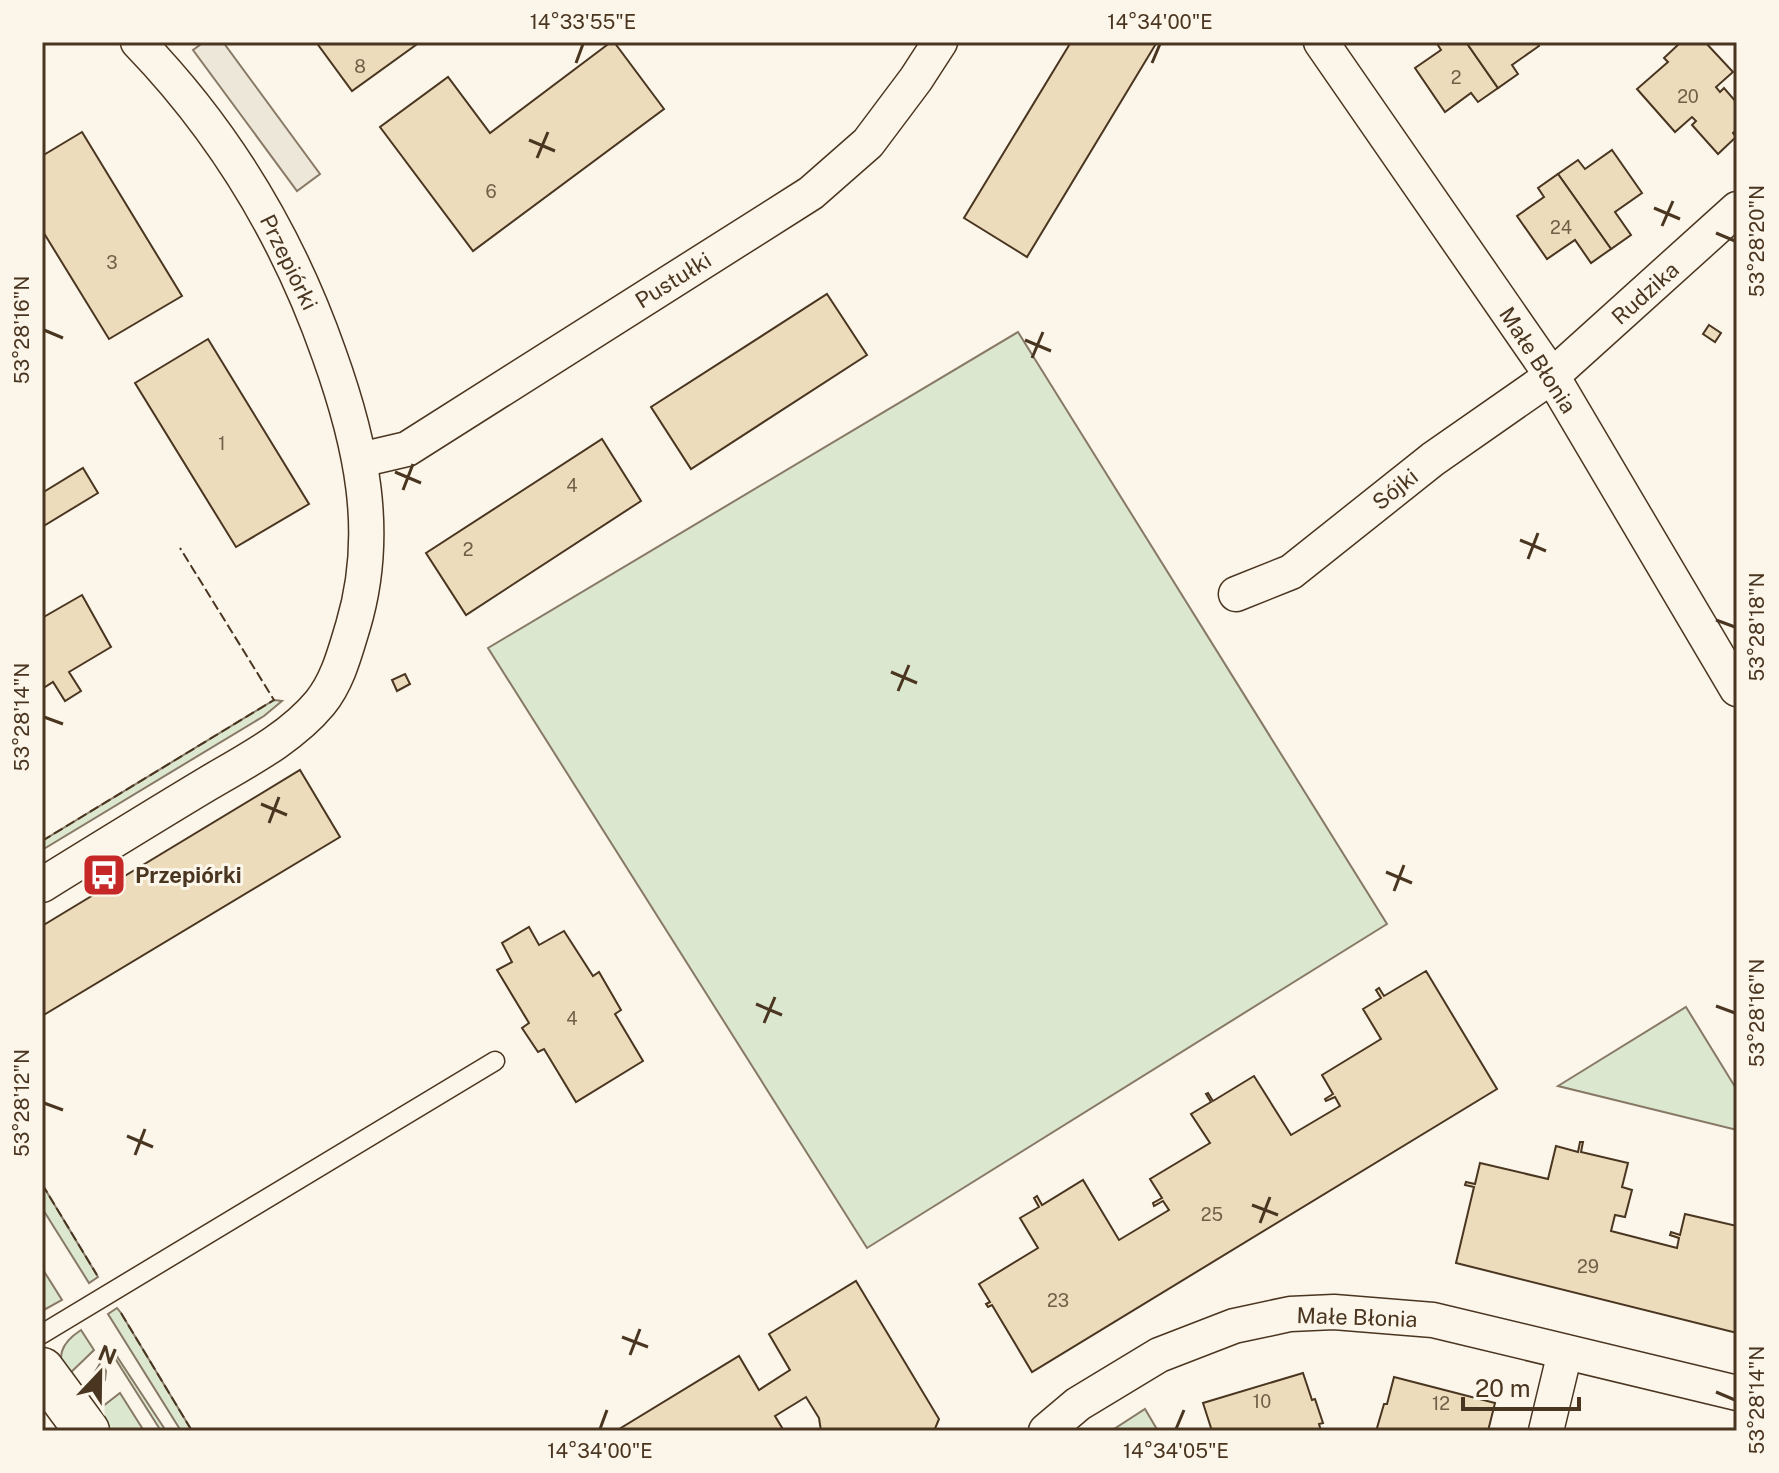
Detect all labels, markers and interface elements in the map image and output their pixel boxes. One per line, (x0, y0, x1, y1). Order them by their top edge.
text: 14°33'55"E (530, 10, 636, 34)
text: 14°34'00"E (1107, 10, 1213, 34)
house number: 8 (354, 56, 366, 77)
house number: 2 (1451, 67, 1461, 88)
house number: 20 (1677, 86, 1699, 107)
house number: 6 (485, 181, 497, 202)
text: 53°28'20"N (1745, 185, 1769, 297)
street label: Przepiórki (255, 210, 323, 314)
house number: 24 (1550, 217, 1572, 238)
street label: Pustułki (630, 247, 716, 313)
house number: 3 (106, 252, 118, 273)
street label: Rudzika (1606, 256, 1684, 330)
text: 53°28'16"N (10, 276, 34, 384)
street label: Małe Błonia (1494, 302, 1582, 418)
house number: 1 (218, 433, 226, 454)
street label: Sójki (1367, 463, 1423, 515)
house number: 4 (566, 475, 578, 496)
house number: 2 (463, 539, 473, 560)
text: 53°28'18"N (1745, 572, 1769, 682)
text: 53°28'14"N (10, 663, 34, 771)
bus stop icon: Przepiórki (80, 851, 128, 899)
place label: Przepiórki (135, 862, 242, 888)
text: 53°28'16"N (1745, 959, 1769, 1067)
house number: 4 (566, 1008, 578, 1029)
text: 53°28'12"N (10, 1049, 34, 1157)
house number: 25 (1201, 1204, 1223, 1225)
house number: 29 (1577, 1256, 1599, 1277)
house number: 23 (1047, 1290, 1069, 1311)
street label: Małe Błonia (1296, 1302, 1418, 1332)
north arrow (60, 1333, 140, 1413)
text: N (95, 1339, 120, 1370)
text: 53°28'14"N (1745, 1346, 1769, 1454)
scale bar (1463, 1361, 1579, 1411)
text: 20 m (1475, 1374, 1531, 1402)
house number: 10 (1253, 1391, 1271, 1412)
house number: 12 (1432, 1393, 1450, 1414)
text: 14°34'00"E (547, 1439, 653, 1463)
text: 14°34'05"E (1123, 1439, 1229, 1463)

